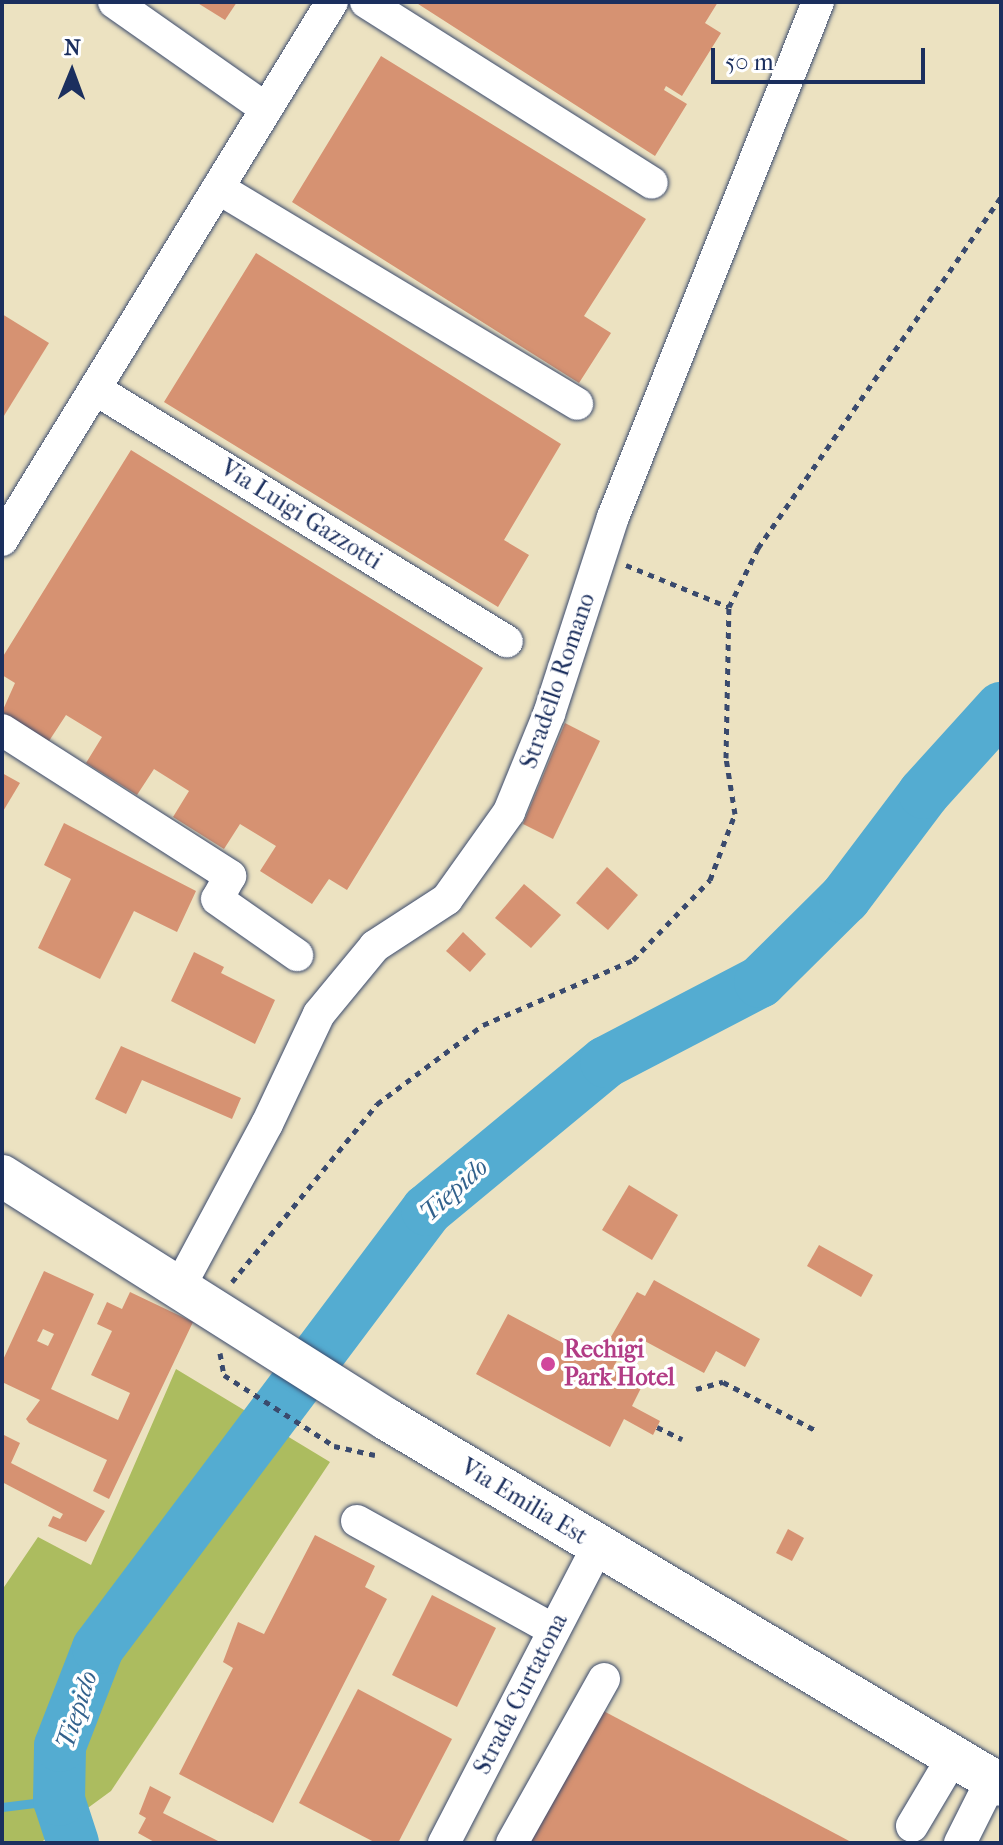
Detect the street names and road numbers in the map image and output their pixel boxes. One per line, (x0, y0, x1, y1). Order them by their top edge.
street label: Via Luigi Gazzotti (215, 454, 387, 576)
street label: Stradello Romano (514, 589, 602, 773)
street label: Via Emilia Est (455, 1453, 593, 1551)
street label: Strada Curtatona (468, 1609, 574, 1779)

